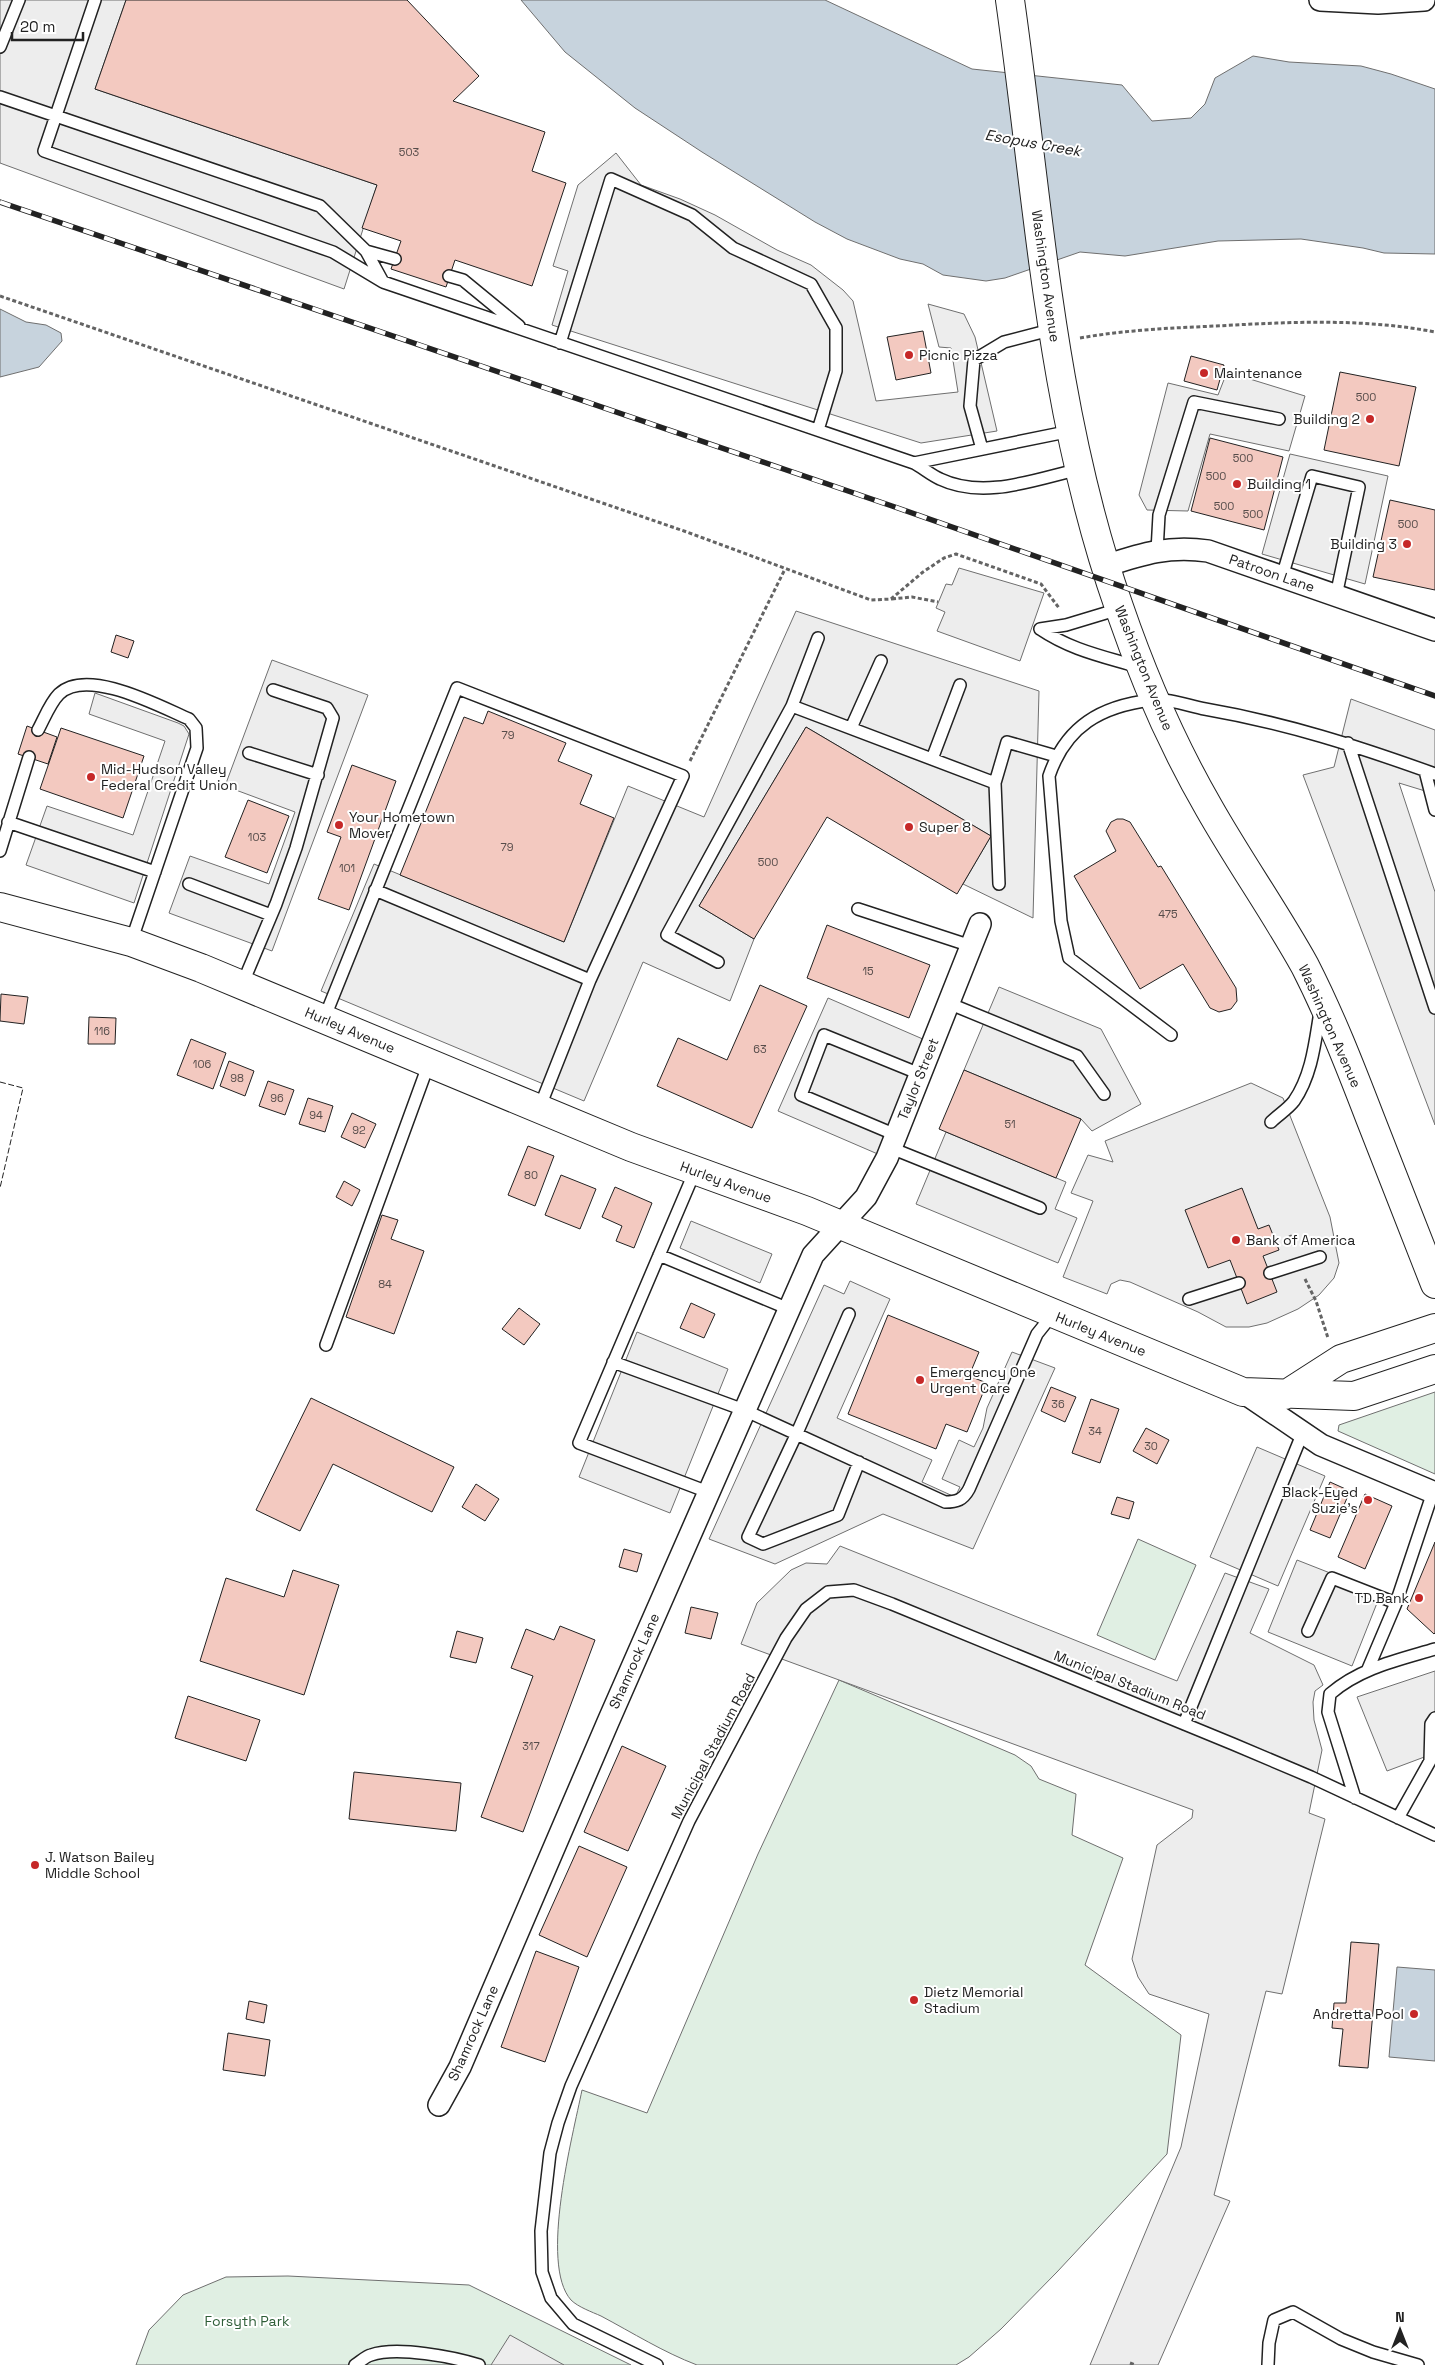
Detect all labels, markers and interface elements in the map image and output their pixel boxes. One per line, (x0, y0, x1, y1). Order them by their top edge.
scale bar (12, 10, 84, 42)
text: 20 m (20, 17, 55, 36)
water label: Esopus Creek (984, 125, 1084, 161)
house number: 503 (399, 145, 419, 159)
street label: Washington Avenue (1028, 209, 1064, 343)
place label: Picnic Pizza (919, 346, 998, 364)
marker: Picnic Pizza (903, 349, 915, 361)
place label: Maintenance (1214, 364, 1302, 382)
marker: Maintenance (1198, 367, 1210, 379)
house number: 500 (1356, 390, 1376, 404)
place label: Building 2 (1293, 410, 1360, 428)
marker: Building 2 (1364, 413, 1376, 425)
house number: 500 (1233, 451, 1253, 465)
house number: 500 (1206, 469, 1226, 483)
place label: Building 1 (1247, 475, 1311, 493)
marker: Building 1 (1231, 478, 1243, 490)
house number: 500 (1214, 499, 1234, 513)
house number: 500 (1243, 507, 1263, 521)
house number: 500 (1398, 517, 1418, 531)
place label: Building 3 (1330, 535, 1397, 553)
marker: Building 3 (1401, 538, 1413, 550)
street label: Patroon Lane (1227, 550, 1317, 596)
street label: Washington Avenue (1111, 603, 1177, 733)
house number: 79 (502, 728, 515, 742)
place label: Mid-Hudson Valley Federal Credit Union (101, 760, 238, 794)
marker: Mid-Hudson Valley Federal Credit Union (85, 771, 97, 783)
place label: Your Hometown Mover (349, 808, 455, 842)
place label: Super 8 (919, 818, 971, 836)
marker: Your Hometown Mover (333, 819, 345, 831)
marker: Super 8 (903, 821, 915, 833)
house number: 103 (248, 830, 267, 844)
house number: 79 (501, 840, 514, 854)
house number: 500 (758, 855, 778, 869)
house number: 101 (339, 861, 355, 875)
house number: 475 (1158, 907, 1178, 921)
street label: Washington Avenue (1295, 961, 1365, 1091)
house number: 15 (862, 964, 874, 978)
street label: Hurley Avenue (302, 1003, 398, 1057)
house number: 116 (94, 1024, 110, 1038)
street label: Taylor Street (893, 1035, 943, 1123)
house number: 63 (753, 1042, 767, 1056)
house number: 106 (193, 1057, 211, 1071)
house number: 98 (230, 1071, 244, 1085)
house number: 96 (270, 1091, 284, 1105)
house number: 94 (309, 1108, 323, 1122)
house number: 51 (1004, 1117, 1016, 1131)
house number: 92 (352, 1123, 366, 1137)
street label: Hurley Avenue (678, 1157, 774, 1207)
house number: 80 (524, 1168, 538, 1182)
place label: Bank of America (1246, 1231, 1355, 1249)
marker: Bank of America (1230, 1234, 1242, 1246)
house number: 84 (378, 1277, 392, 1291)
street label: Hurley Avenue (1053, 1308, 1149, 1360)
place label: Emergency One Urgent Care (930, 1363, 1036, 1397)
marker: Emergency One Urgent Care (914, 1374, 926, 1386)
house number: 36 (1051, 1397, 1065, 1411)
house number: 34 (1088, 1424, 1102, 1438)
house number: 30 (1144, 1439, 1158, 1453)
place label: Black-Eyed Suzie's (1282, 1483, 1358, 1517)
marker: Black-Eyed Suzie's (1362, 1494, 1374, 1506)
place label: TD Bank (1354, 1589, 1409, 1607)
marker: TD Bank (1413, 1592, 1425, 1604)
street label: Shamrock Lane (605, 1610, 663, 1712)
street label: Municipal Stadium Road (1051, 1646, 1209, 1724)
street label: Municipal Stadium Road (667, 1670, 759, 1822)
house number: 317 (522, 1739, 540, 1753)
place label: J. Watson Bailey Middle School (45, 1848, 155, 1882)
marker: J. Watson Bailey Middle School (29, 1859, 41, 1871)
street label: Shamrock Lane (444, 1982, 502, 2084)
place label: Dietz Memorial Stadium (924, 1983, 1023, 2017)
marker: Dietz Memorial Stadium (908, 1994, 920, 2006)
place label: Andretta Pool (1313, 2005, 1404, 2023)
marker: Andretta Pool (1408, 2008, 1420, 2020)
north arrow (1375, 2305, 1425, 2355)
text: N (1395, 2308, 1405, 2326)
park label: Forsyth Park (205, 2312, 290, 2330)

